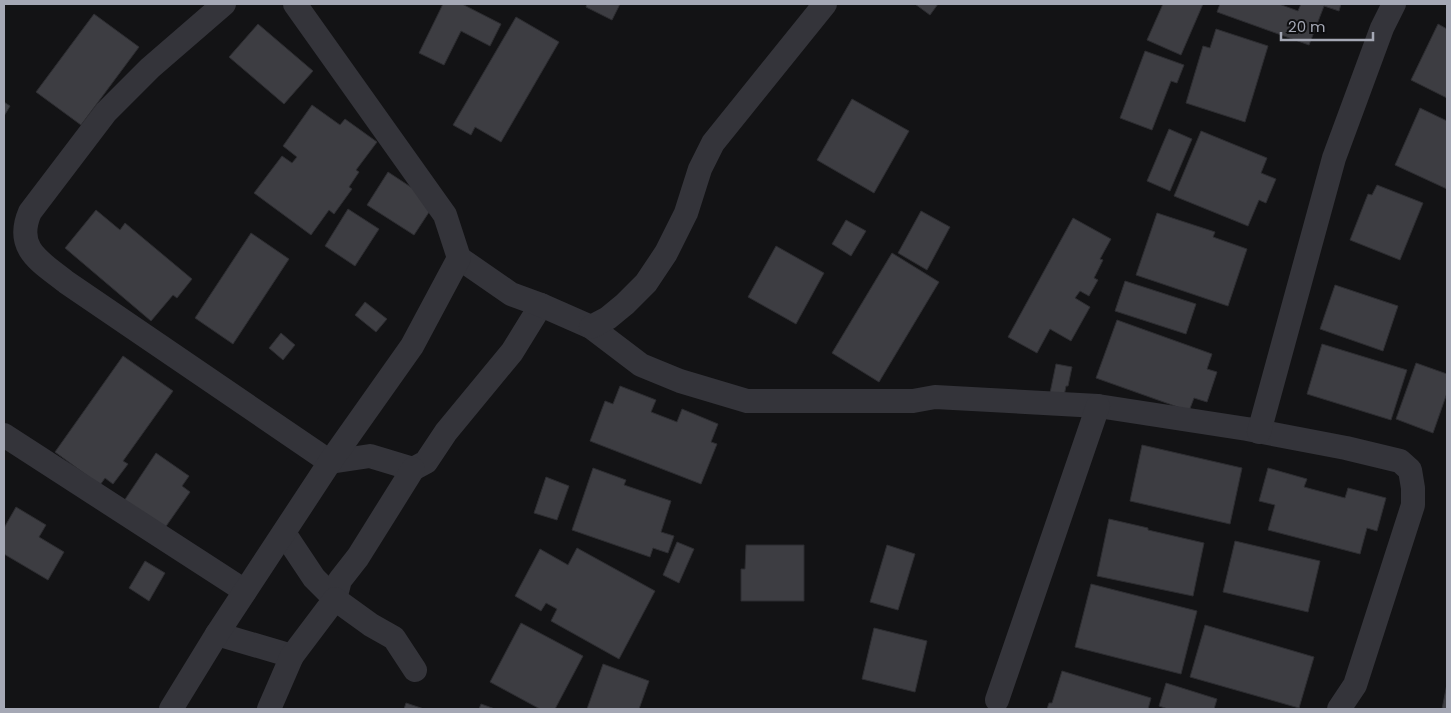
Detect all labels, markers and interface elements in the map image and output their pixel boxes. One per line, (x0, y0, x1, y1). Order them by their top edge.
scale bar (1281, 10, 1374, 42)
text: 20 m (1288, 16, 1326, 37)

